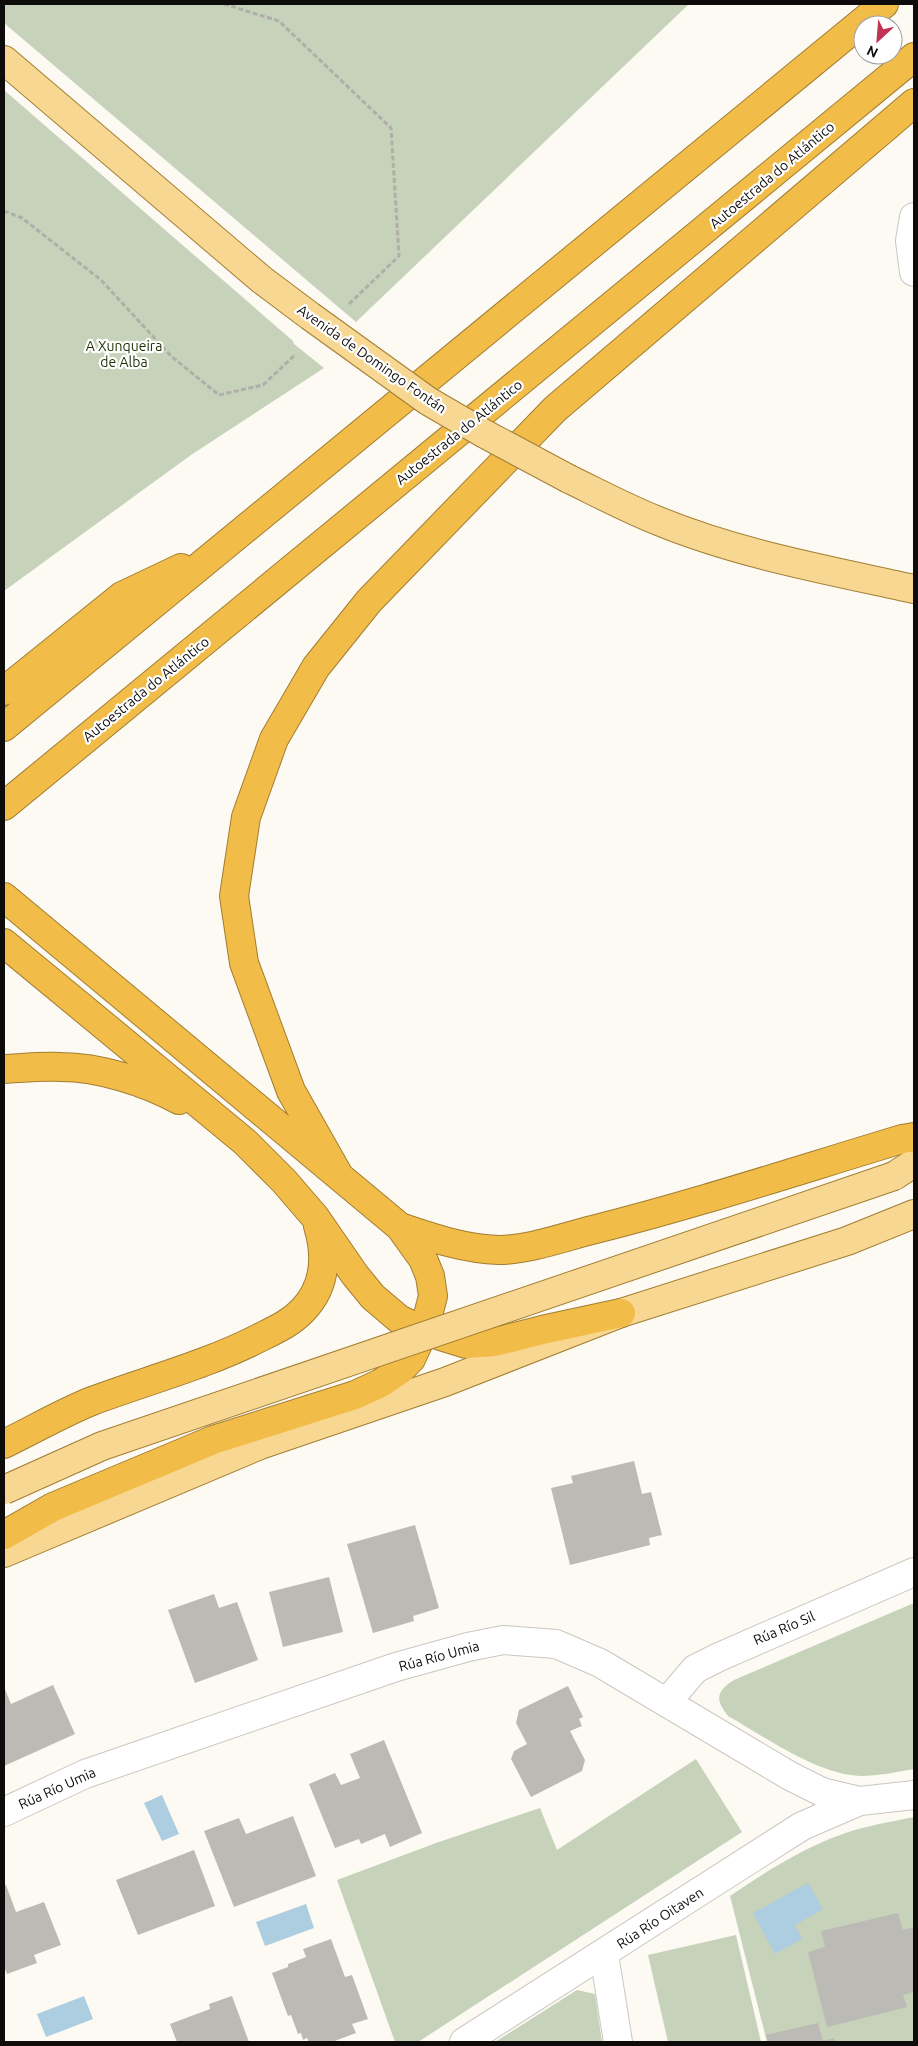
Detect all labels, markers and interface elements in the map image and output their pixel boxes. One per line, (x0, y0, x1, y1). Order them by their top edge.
north arrow (853, 15, 903, 65)
text: N (864, 42, 881, 61)
street label: Autoestrada do Atlántico (706, 118, 838, 232)
street label: Avenida de Domingo Fontán (295, 301, 449, 417)
park label: A Xunqueira de Alba (86, 338, 162, 370)
street label: Autoestrada do Atlántico (393, 376, 525, 488)
street label: Autoestrada do Atlántico (80, 633, 212, 745)
street label: Rúa Río Sil (751, 1608, 817, 1648)
street label: Rúa Río Umia (397, 1638, 481, 1674)
street label: Rúa Río Umia (16, 1764, 98, 1812)
street label: Rúa Río Oitaven (614, 1884, 706, 1952)

